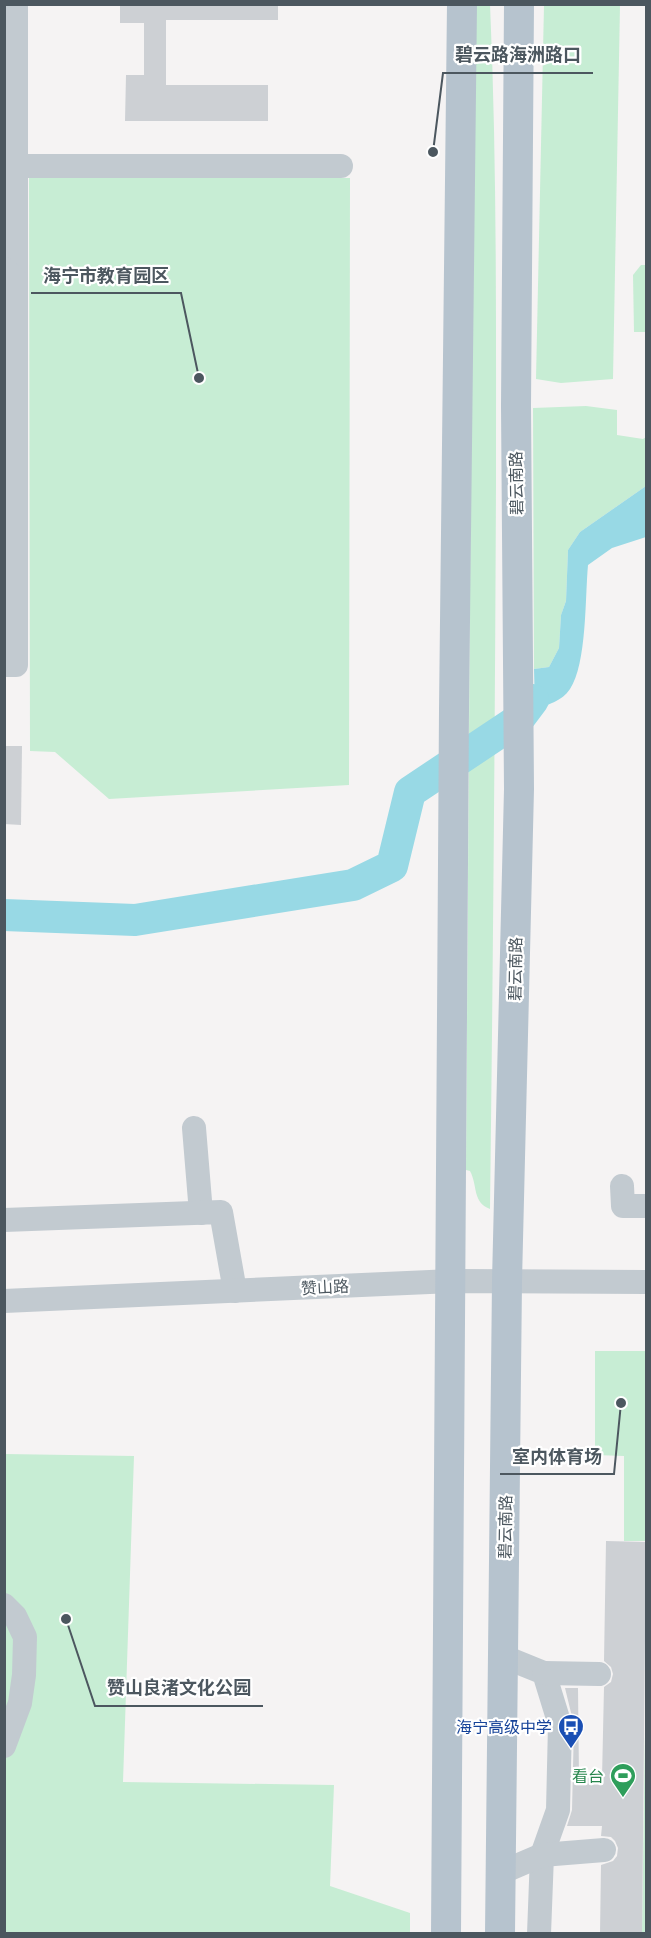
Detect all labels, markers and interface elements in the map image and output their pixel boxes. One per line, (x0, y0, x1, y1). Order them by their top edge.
callout: 碧云路海洲路口 (443, 37, 593, 73)
text: 碧云路海洲路口 (455, 44, 581, 66)
callout: 海宁市教育园区 (31, 257, 181, 293)
text: 海宁市教育园区 (43, 265, 169, 287)
street label: 碧云南路 (506, 451, 527, 515)
street label: 碧云南路 (505, 937, 526, 1001)
street label: 赞山路 (301, 1277, 349, 1298)
callout: 室内体育场 (500, 1438, 614, 1474)
text: 室内体育场 (512, 1446, 602, 1468)
street label: 碧云南路 (495, 1495, 516, 1559)
callout: 赞山良渚文化公园 (95, 1670, 263, 1706)
text: 赞山良渚文化公园 (107, 1677, 251, 1699)
bus stop icon: 海宁高级中学 (556, 1712, 586, 1750)
place label: 海宁高级中学 (456, 1718, 552, 1737)
sports icon: 看台 (608, 1761, 638, 1799)
place label: 看台 (572, 1767, 604, 1786)

